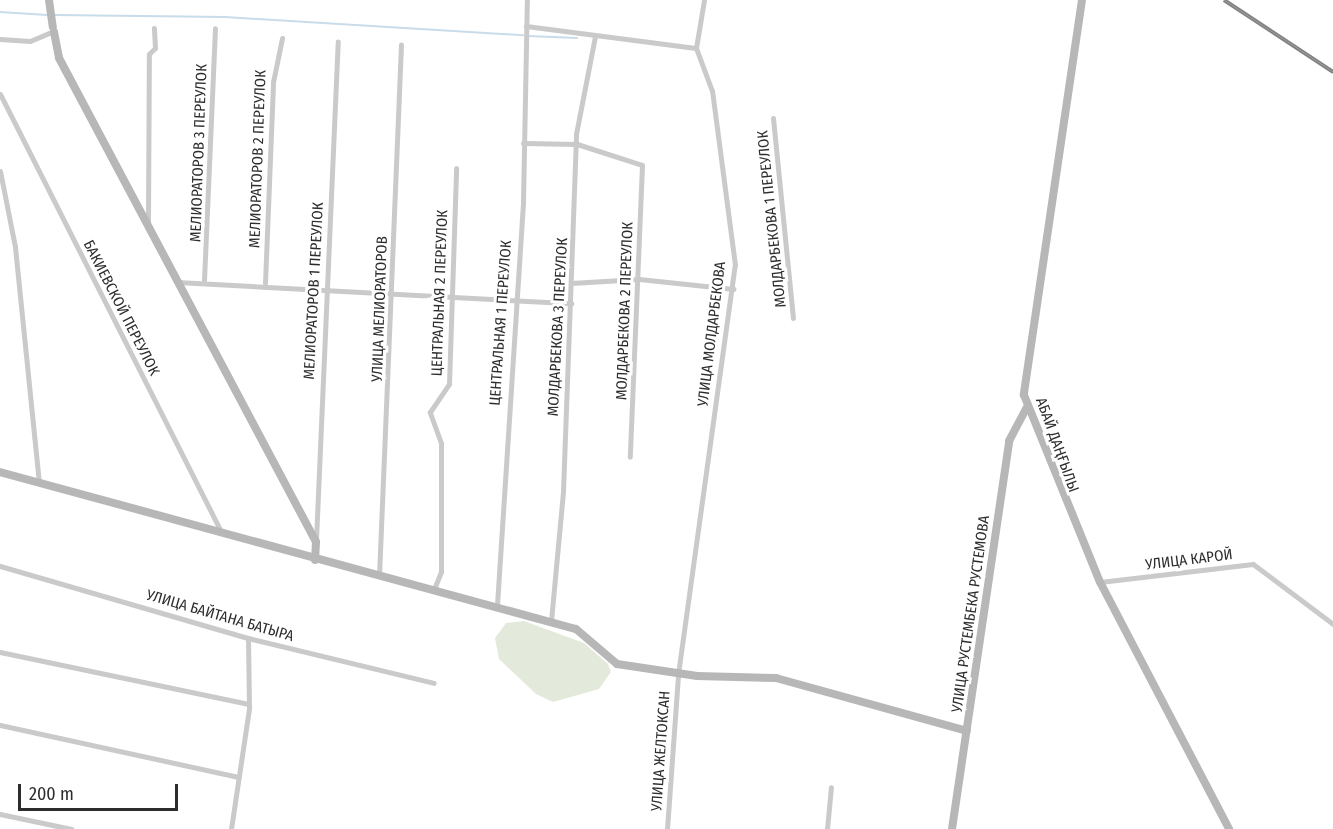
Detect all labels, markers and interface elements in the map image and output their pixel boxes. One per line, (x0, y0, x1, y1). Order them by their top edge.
street label: МЕЛИОРАТОРОВ 3 ПЕРЕУЛОК (187, 64, 211, 242)
street label: МЕЛИОРАТОРОВ 2 ПЕРЕУЛОК (246, 70, 270, 248)
street label: МОЛДАРБЕКОВА 1 ПЕРЕУЛОК (754, 130, 790, 308)
street label: МЕЛИОРАТОРОВ 1 ПЕРЕУЛОК (300, 202, 328, 380)
street label: ЦЕНТРАЛЬНАЯ 2 ПЕРЕУЛОК (428, 209, 452, 377)
street label: МОЛДАРБЕКОВА 2 ПЕРЕУЛОК (613, 221, 637, 401)
street label: УЛИЦА МЕЛИОРАТОРОВ (368, 236, 392, 382)
street label: БАКИЕВСКОЙ ПЕРЕУЛОК (79, 237, 163, 379)
street label: МОЛДАРБЕКОВА 3 ПЕРЕУЛОК (544, 237, 572, 417)
street label: ЦЕНТРАЛЬНАЯ 1 ПЕРЕУЛОК (486, 240, 516, 406)
street label: УЛИЦА МОЛДАРБЕКОВА (694, 260, 730, 408)
street label: АБАЙ ДАҢҒЫЛЫ (1032, 395, 1082, 495)
street label: УЛИЦА РУСТЕМБЕКА РУСТЕМОВА (948, 514, 994, 714)
street label: УЛИЦА КАРОЙ (1144, 546, 1234, 574)
street label: УЛИЦА БАЙТАНА БАТЫРА (144, 586, 296, 646)
street label: УЛИЦА ЖЕЛТОКСАН (648, 690, 674, 812)
scale bar (21, 772, 182, 810)
text: 200 m (29, 783, 74, 805)

